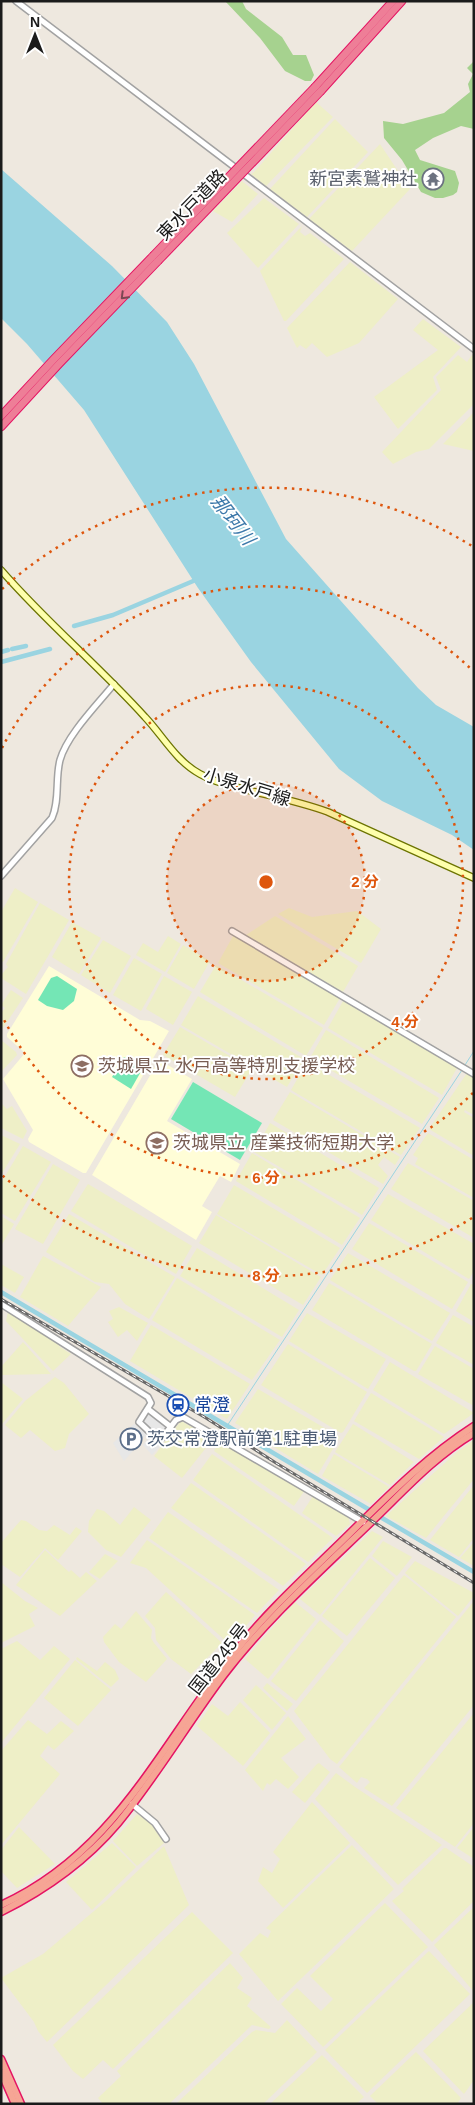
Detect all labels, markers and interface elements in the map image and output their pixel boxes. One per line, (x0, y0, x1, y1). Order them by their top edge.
north arrow (10, 10, 60, 60)
text: N (30, 14, 40, 30)
street label: 東水戸道路 (154, 166, 230, 244)
temple icon: 新宮素鷲神社 (421, 167, 445, 191)
place label: 新宮素鷲神社 (309, 169, 417, 189)
one-way arrow (121, 290, 130, 299)
water label: 那珂川 (207, 491, 260, 550)
street label: 小泉水戸線 (201, 764, 293, 810)
centre of rings (257, 873, 275, 891)
text: 2 分 (351, 873, 379, 890)
text: 4 分 (391, 1013, 419, 1030)
school or university icon: 茨城県立 水戸高等特別支援学校 (70, 1054, 94, 1078)
place label: 茨城県立 水戸高等特別支援学校 (98, 1056, 355, 1076)
school or university icon: 茨城県立 産業技術短期大学 (145, 1131, 169, 1155)
place label: 茨城県立 産業技術短期大学 (173, 1133, 394, 1153)
text: 6 分 (252, 1169, 280, 1186)
text: 8 分 (252, 1267, 280, 1284)
station icon: 常澄 (166, 1393, 190, 1417)
place label: 常澄 (194, 1395, 230, 1415)
parking icon: 茨交常澄駅前第1駐車場 (119, 1427, 143, 1451)
place label: 茨交常澄駅前第1駐車場 (147, 1429, 337, 1449)
street label: 国道245号 (185, 1620, 253, 1698)

